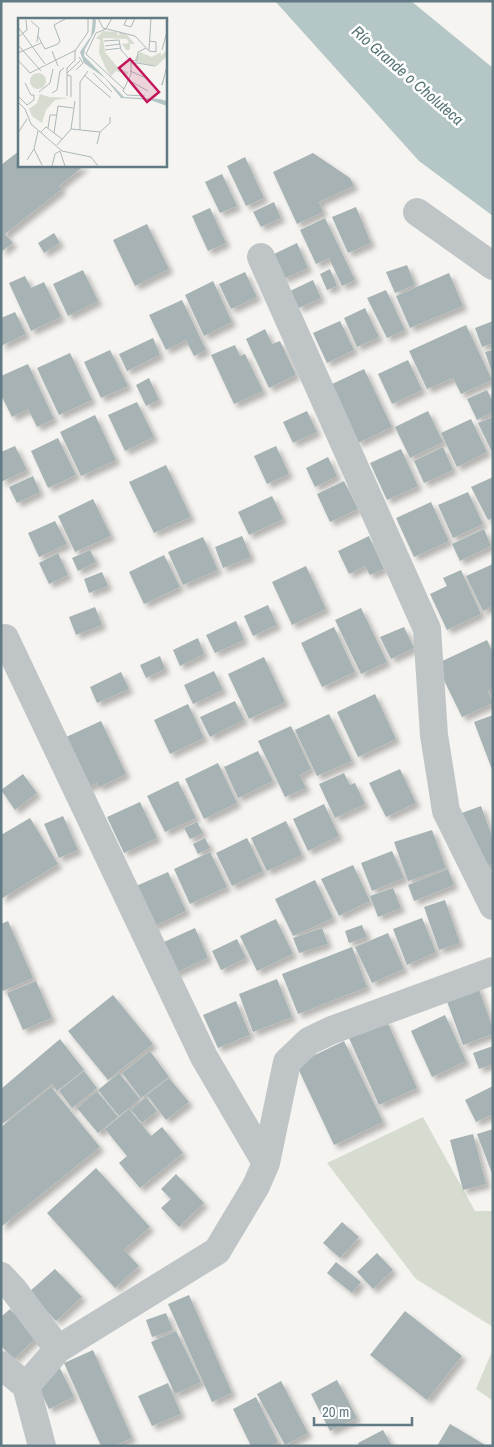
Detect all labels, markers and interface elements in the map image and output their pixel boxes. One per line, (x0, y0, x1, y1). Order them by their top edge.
inset map (18, 18, 166, 166)
water label: Río Grande o Choluteca (347, 20, 469, 130)
scale bar (314, 1394, 412, 1426)
text: 20 m (322, 1401, 349, 1422)

